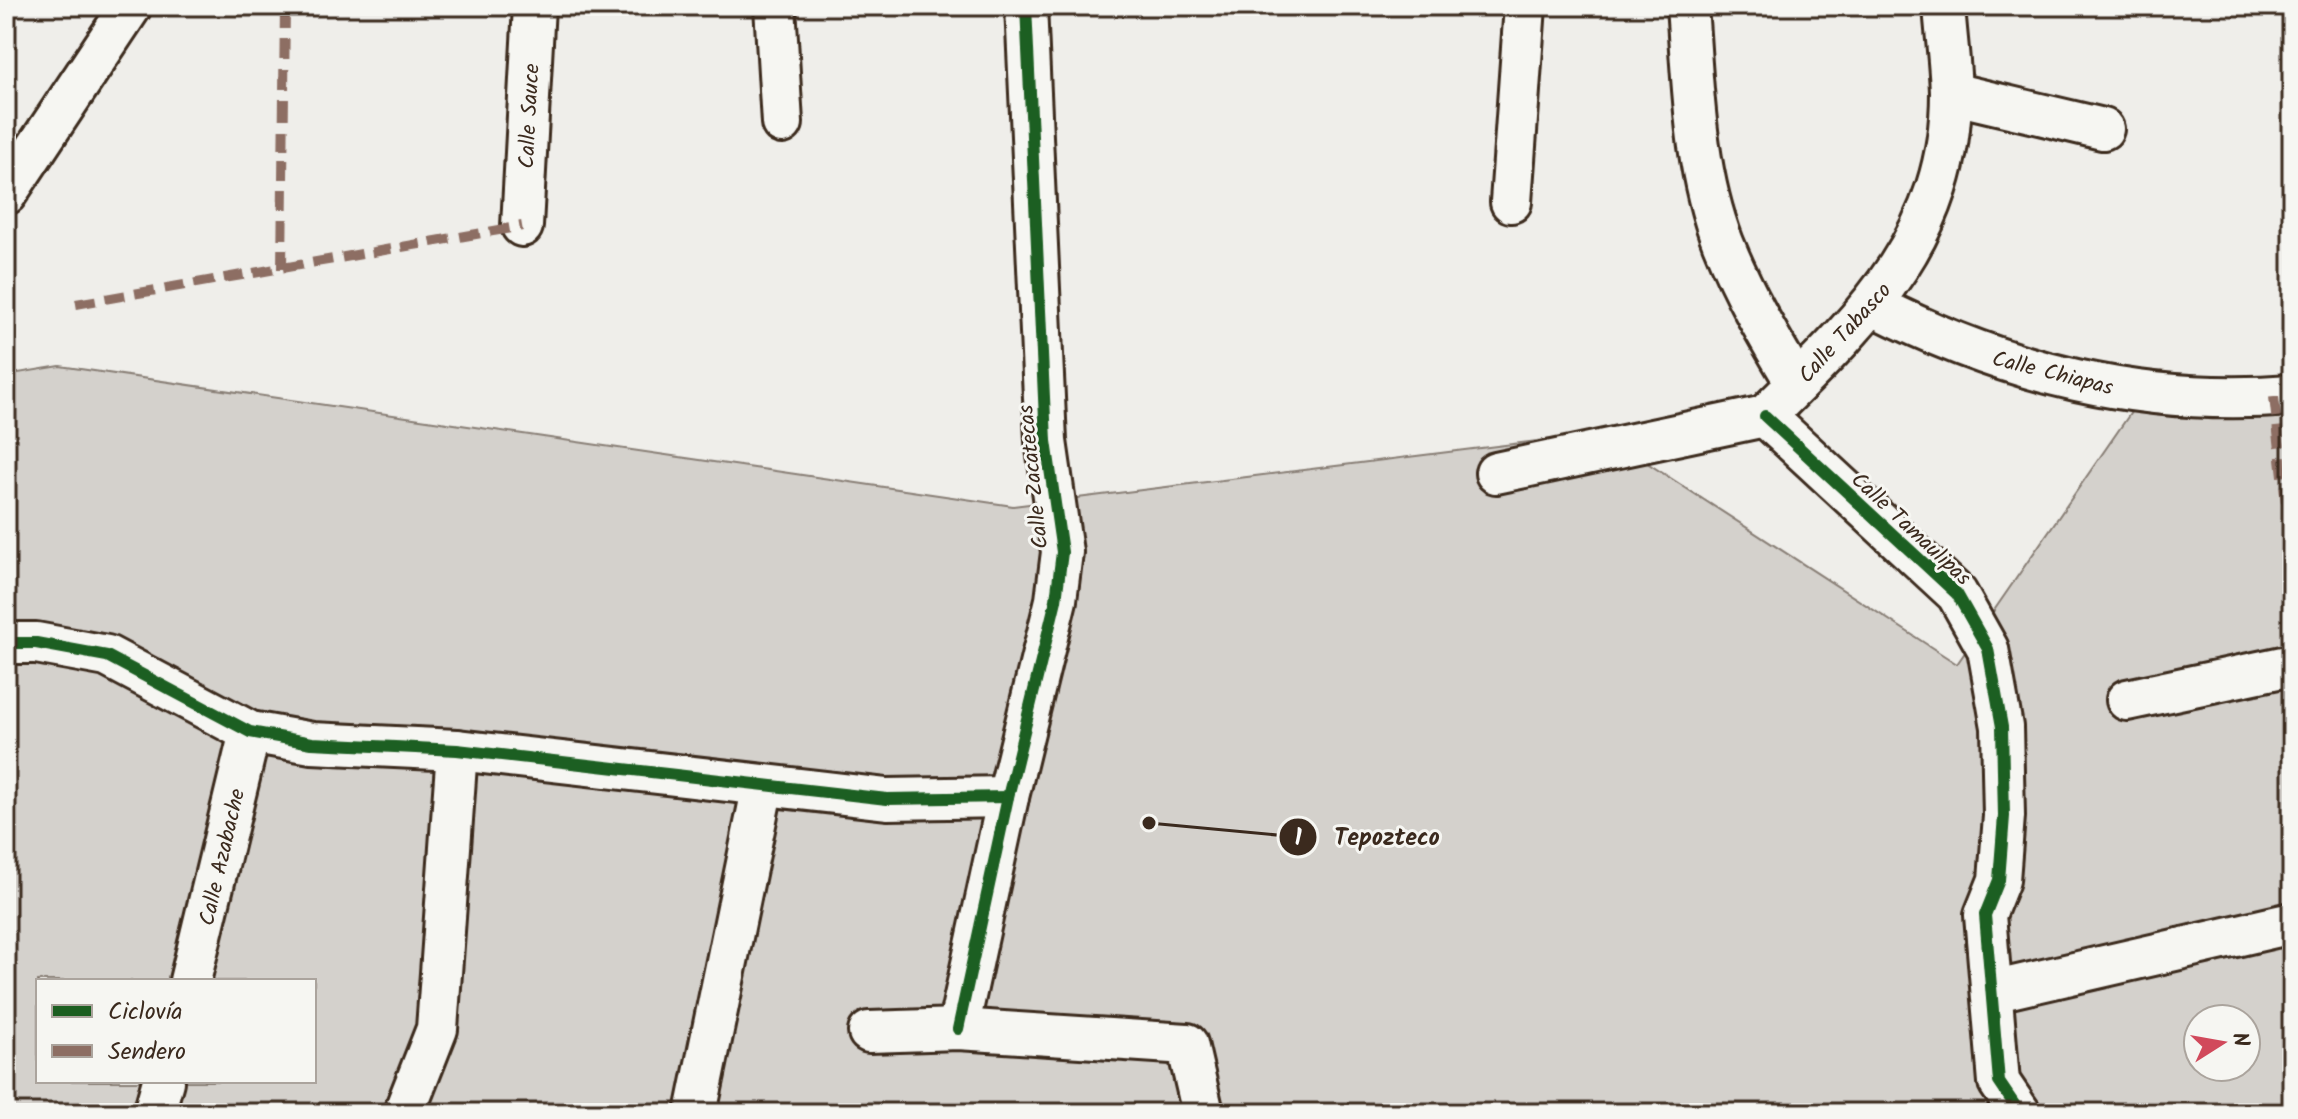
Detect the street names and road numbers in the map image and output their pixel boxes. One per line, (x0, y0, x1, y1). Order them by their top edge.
street label: Calle Sauce (510, 63, 551, 170)
street label: Calle Tabasco (1791, 275, 1901, 392)
street label: Calle Chiapas (1988, 342, 2117, 407)
street label: Calle Zacatecas (1009, 402, 1059, 551)
street label: Calle Tamaulipas (1842, 464, 1979, 596)
street label: Calle Azabache (191, 785, 256, 930)

